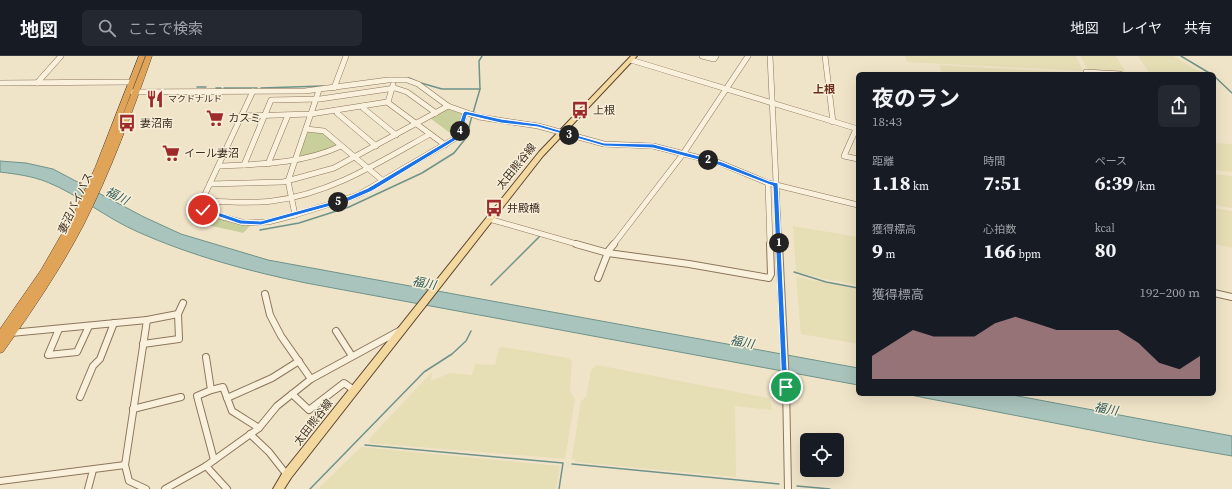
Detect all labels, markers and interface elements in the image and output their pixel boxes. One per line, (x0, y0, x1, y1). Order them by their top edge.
search box (82, 10, 362, 46)
text: 地図 (20, 16, 58, 42)
icon: search (96, 17, 118, 39)
text: ここで検索 (128, 18, 203, 39)
text: 地図 (1070, 18, 1098, 38)
text: レイヤ (1120, 18, 1162, 38)
text: 共有 (1184, 18, 1212, 38)
district label: 上根 (813, 82, 835, 97)
text: 夜のラン (872, 83, 960, 113)
button: share (1158, 85, 1200, 127)
restaurant icon: マクドナルド (145, 89, 165, 109)
place label: マクドナルド (168, 93, 222, 105)
bus stop icon: 上根 (570, 100, 590, 120)
place label: 上根 (593, 103, 615, 118)
supermarket icon: カスミ (205, 108, 225, 128)
place label: カスミ (228, 111, 261, 126)
bus stop icon: 妻沼南 (117, 113, 137, 133)
text: 18:43 (872, 113, 902, 130)
place label: 妻沼南 (140, 116, 173, 131)
pin: 4 (450, 121, 470, 141)
text: 4 (457, 123, 463, 138)
pin: 3 (559, 125, 579, 145)
text: 3 (566, 127, 572, 142)
street label: 太田熊谷線 (493, 140, 540, 192)
supermarket icon: イール妻沼 (161, 143, 181, 163)
place label: イール妻沼 (184, 146, 239, 161)
pin: 2 (698, 150, 718, 170)
text: 2 (705, 152, 711, 167)
text: 距離 (872, 154, 894, 169)
text: 時間 (983, 154, 1005, 169)
text: ペース (1095, 154, 1127, 169)
text: 1.18 (872, 169, 911, 197)
text: 7:51 (983, 169, 1022, 197)
text: 6:39 (1095, 169, 1133, 197)
street label: 妻沼バイパス (55, 170, 96, 236)
text: km (911, 179, 929, 194)
text: /km (1133, 179, 1155, 194)
water label: 福川 (103, 183, 133, 209)
pin: 5 (328, 192, 348, 212)
pin (186, 193, 220, 227)
text: 5 (335, 194, 341, 209)
bus stop icon: 井殿橋 (484, 198, 504, 218)
icon: check (192, 199, 214, 221)
place label: 井殿橋 (507, 201, 540, 216)
text: kcal (1095, 221, 1115, 236)
text: 獲得標高 (872, 222, 916, 237)
text: 心拍数 (983, 222, 1016, 237)
pin: 1 (769, 233, 789, 253)
text: 1 (776, 235, 782, 250)
text: 80 (1095, 236, 1116, 264)
text: 9 (872, 237, 883, 265)
text: 166 (983, 237, 1016, 265)
text: m (883, 247, 895, 262)
text: bpm (1016, 247, 1041, 262)
water label: 福川 (411, 273, 439, 294)
text: 192–200 m (1140, 284, 1200, 301)
text: 獲得標高 (872, 286, 924, 303)
water label: 福川 (729, 332, 757, 353)
pin (769, 370, 803, 404)
icon: arrive (775, 376, 797, 398)
street label: 太田熊谷線 (291, 396, 336, 449)
water label: 福川 (1093, 399, 1121, 419)
map controls (800, 433, 844, 477)
button: locate (800, 433, 844, 477)

